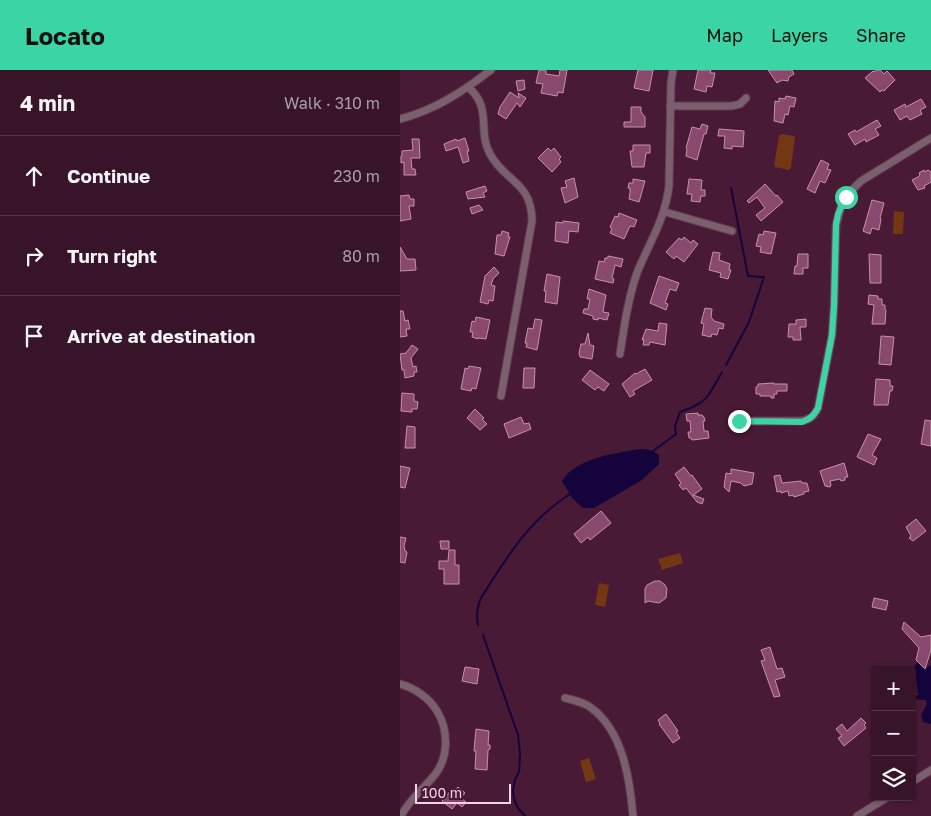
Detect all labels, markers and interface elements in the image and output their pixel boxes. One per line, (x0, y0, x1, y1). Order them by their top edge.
text: Locato (25, 21, 105, 50)
text: Map (706, 24, 743, 46)
text: Layers (771, 24, 828, 46)
text: Share (856, 24, 906, 46)
text: 4 min (20, 90, 75, 116)
text: Walk · 310 m (284, 93, 380, 113)
icon: ahead (20, 162, 48, 190)
text: Continue (67, 164, 150, 187)
text: 230 m (333, 166, 380, 186)
route start (835, 186, 858, 209)
icon: right (20, 242, 48, 270)
text: Turn right (67, 244, 157, 267)
text: 80 m (342, 246, 380, 266)
icon: arrive (20, 322, 48, 350)
text: Arrive at destination (67, 324, 255, 347)
route end (728, 410, 751, 433)
map controls (871, 666, 916, 801)
button: + (871, 666, 916, 711)
button: − (871, 711, 916, 756)
button: layers (871, 756, 916, 801)
scale bar (415, 781, 511, 804)
text: 100 m (422, 784, 462, 801)

